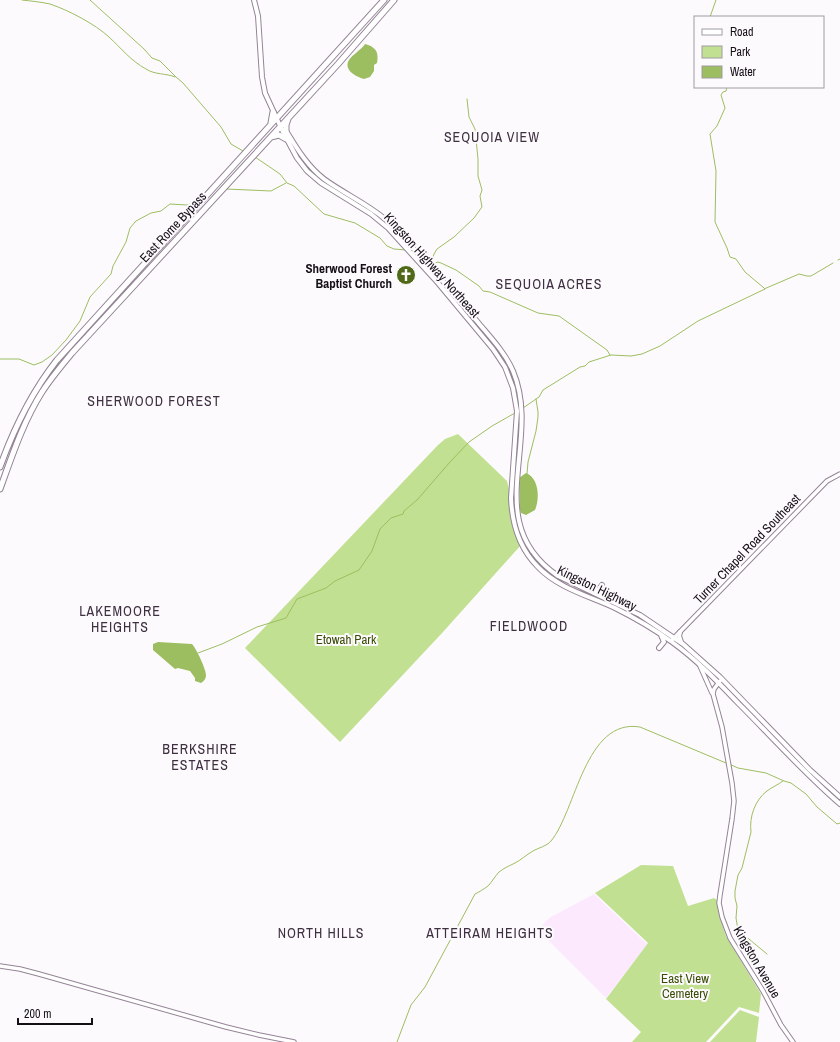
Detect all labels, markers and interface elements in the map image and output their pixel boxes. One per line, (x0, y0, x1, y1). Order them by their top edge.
legend (694, 16, 824, 88)
text: Road (730, 24, 754, 40)
text: Park (730, 44, 750, 60)
text: Water (730, 64, 757, 80)
district label: SEQUOIA VIEW (444, 128, 540, 146)
street label: East Rome Bypass (136, 188, 210, 266)
street label: Kingston Highway Northeast (380, 209, 484, 321)
place label: Sherwood Forest Baptist Church (305, 260, 392, 292)
church icon: Sherwood Forest Baptist Church (395, 264, 417, 286)
district label: SEQUOIA ACRES (496, 275, 602, 293)
district label: SHERWOOD FOREST (87, 392, 221, 410)
street label: Turner Chapel Road Southeast (690, 490, 804, 608)
street label: Kingston Highway (554, 561, 640, 615)
district label: LAKEMOORE HEIGHTS (79, 602, 161, 636)
district label: FIELDWOOD (490, 617, 568, 635)
park label: Etowah Park (316, 631, 377, 648)
district label: BERKSHIRE ESTATES (162, 740, 238, 774)
street label: Kingston Avenue (730, 923, 785, 1001)
district label: NORTH HILLS (278, 924, 364, 942)
district label: ATTEIRAM HEIGHTS (425, 924, 554, 942)
park label: East View Cemetery (661, 970, 709, 1002)
scale bar (18, 1000, 92, 1026)
text: 200 m (24, 1006, 51, 1022)

